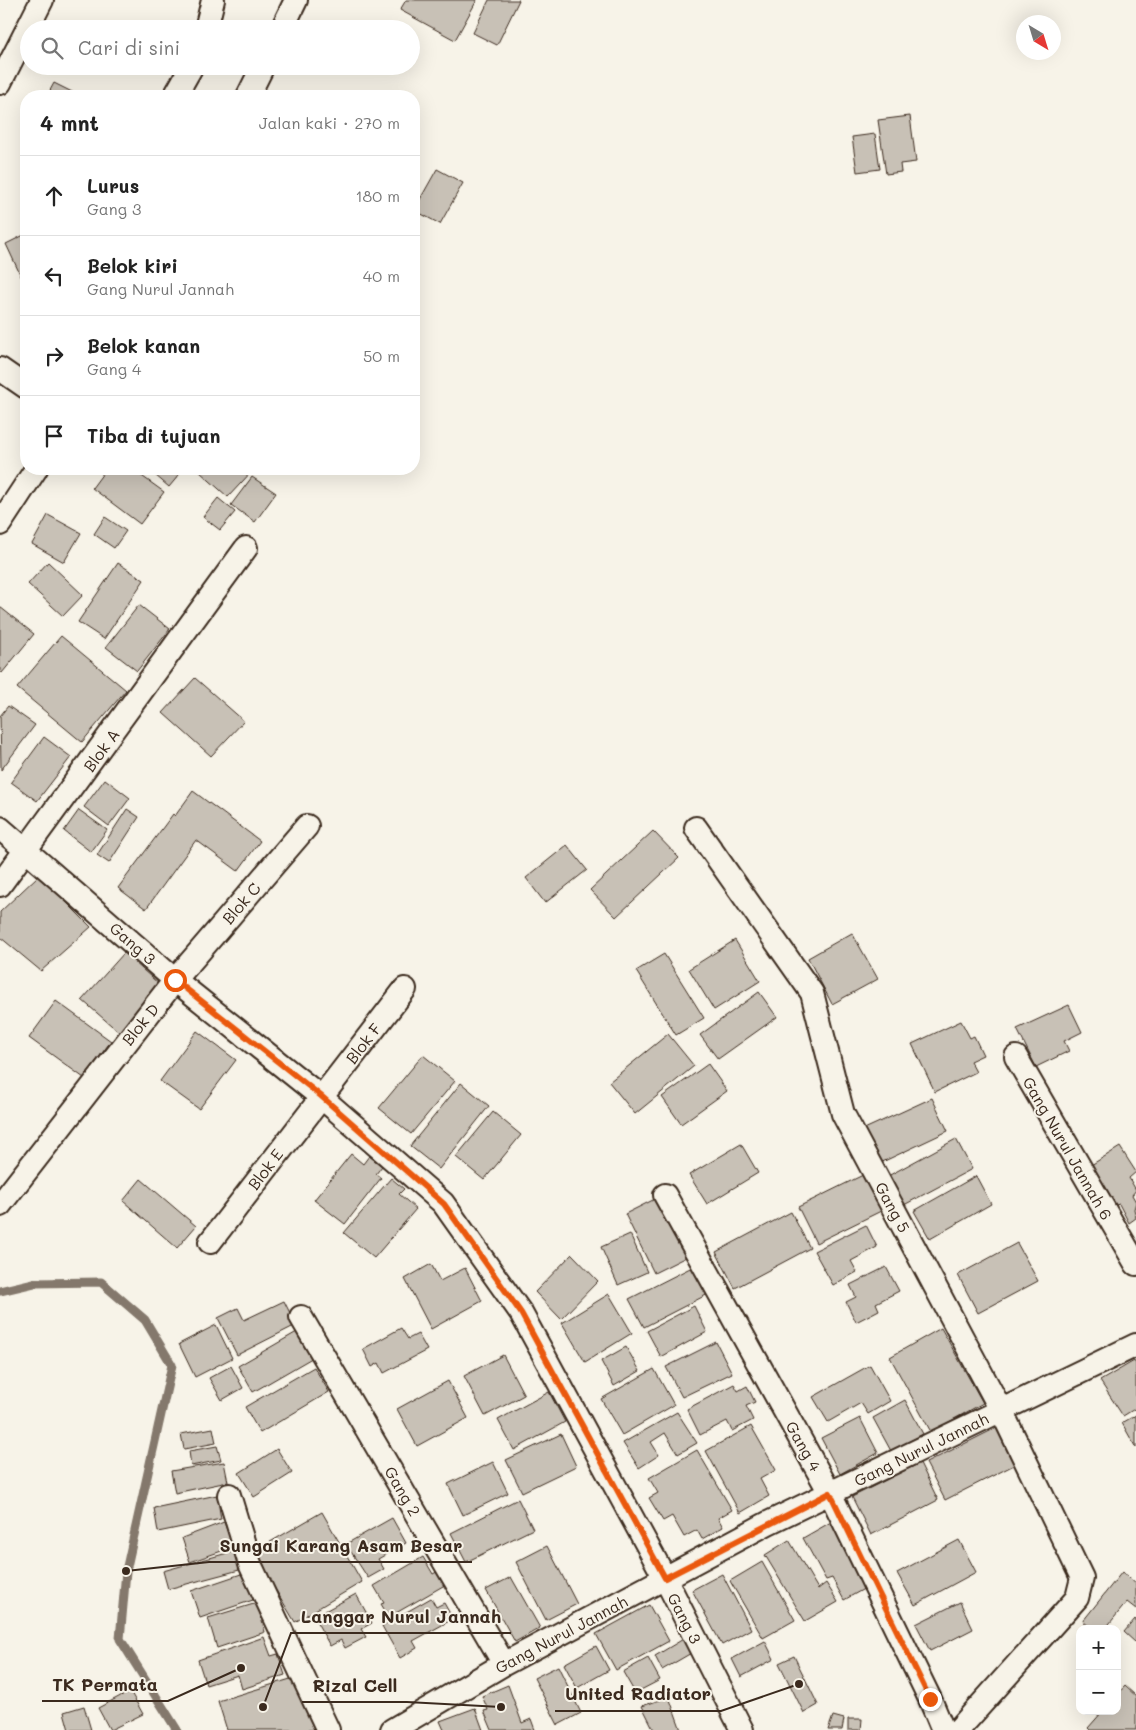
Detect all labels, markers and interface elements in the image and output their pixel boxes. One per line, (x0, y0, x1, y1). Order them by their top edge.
north arrow (1016, 15, 1061, 60)
search box (20, 20, 420, 75)
icon: search (38, 34, 66, 62)
text: Cari di sini (78, 35, 180, 60)
text: 4 mnt (40, 109, 99, 136)
text: Jalan kaki · 270 m (259, 112, 400, 133)
text: Lurus (87, 173, 139, 198)
icon: ahead (40, 182, 68, 210)
text: 180 m (355, 185, 400, 206)
text: Gang 3 (87, 198, 141, 219)
text: Belok kiri (87, 253, 178, 278)
icon: left (40, 262, 68, 290)
text: 40 m (363, 265, 400, 286)
text: Gang Nurul Jannah (87, 278, 234, 299)
text: Belok kanan (87, 333, 200, 358)
icon: right (40, 342, 68, 370)
text: 50 m (363, 345, 400, 366)
text: Gang 4 (87, 358, 141, 379)
icon: arrive (40, 422, 68, 450)
text: Tiba di tujuan (87, 423, 220, 448)
street label: Blok A (78, 724, 124, 776)
street label: Blok C (217, 878, 265, 928)
street label: Gang 3 (106, 917, 160, 969)
route start (164, 969, 187, 992)
street label: Blok D (117, 999, 163, 1049)
street label: Blok F (341, 1018, 385, 1068)
street label: Gang Nurul Jannah 6 (1018, 1073, 1118, 1223)
street label: Blok E (243, 1144, 287, 1194)
street label: Gang 5 (871, 1178, 915, 1236)
street label: Gang Nurul Jannah (850, 1407, 992, 1491)
street label: Gang 4 (782, 1417, 827, 1475)
street label: Gang 2 (380, 1462, 426, 1520)
callout: Sungai Karang Asam Besar (209, 1529, 472, 1562)
text: Sungai Karang Asam Besar (220, 1533, 462, 1557)
street label: Gang 3 (663, 1589, 707, 1647)
street label: Gang Nurul Jannah (491, 1590, 631, 1678)
callout: Langgar Nurul Jannah (291, 1600, 511, 1633)
text: Langgar Nurul Jannah (301, 1604, 501, 1628)
map controls (1076, 1625, 1121, 1715)
button: + (1076, 1625, 1121, 1670)
callout: TK Permata (42, 1668, 168, 1701)
callout: Rizal Cell (302, 1669, 407, 1702)
button: − (1076, 1670, 1121, 1715)
text: TK Permata (52, 1672, 158, 1696)
text: Rizal Cell (313, 1673, 397, 1697)
callout: United Radiator (555, 1678, 721, 1711)
text: United Radiator (565, 1681, 711, 1705)
route end (919, 1688, 942, 1711)

